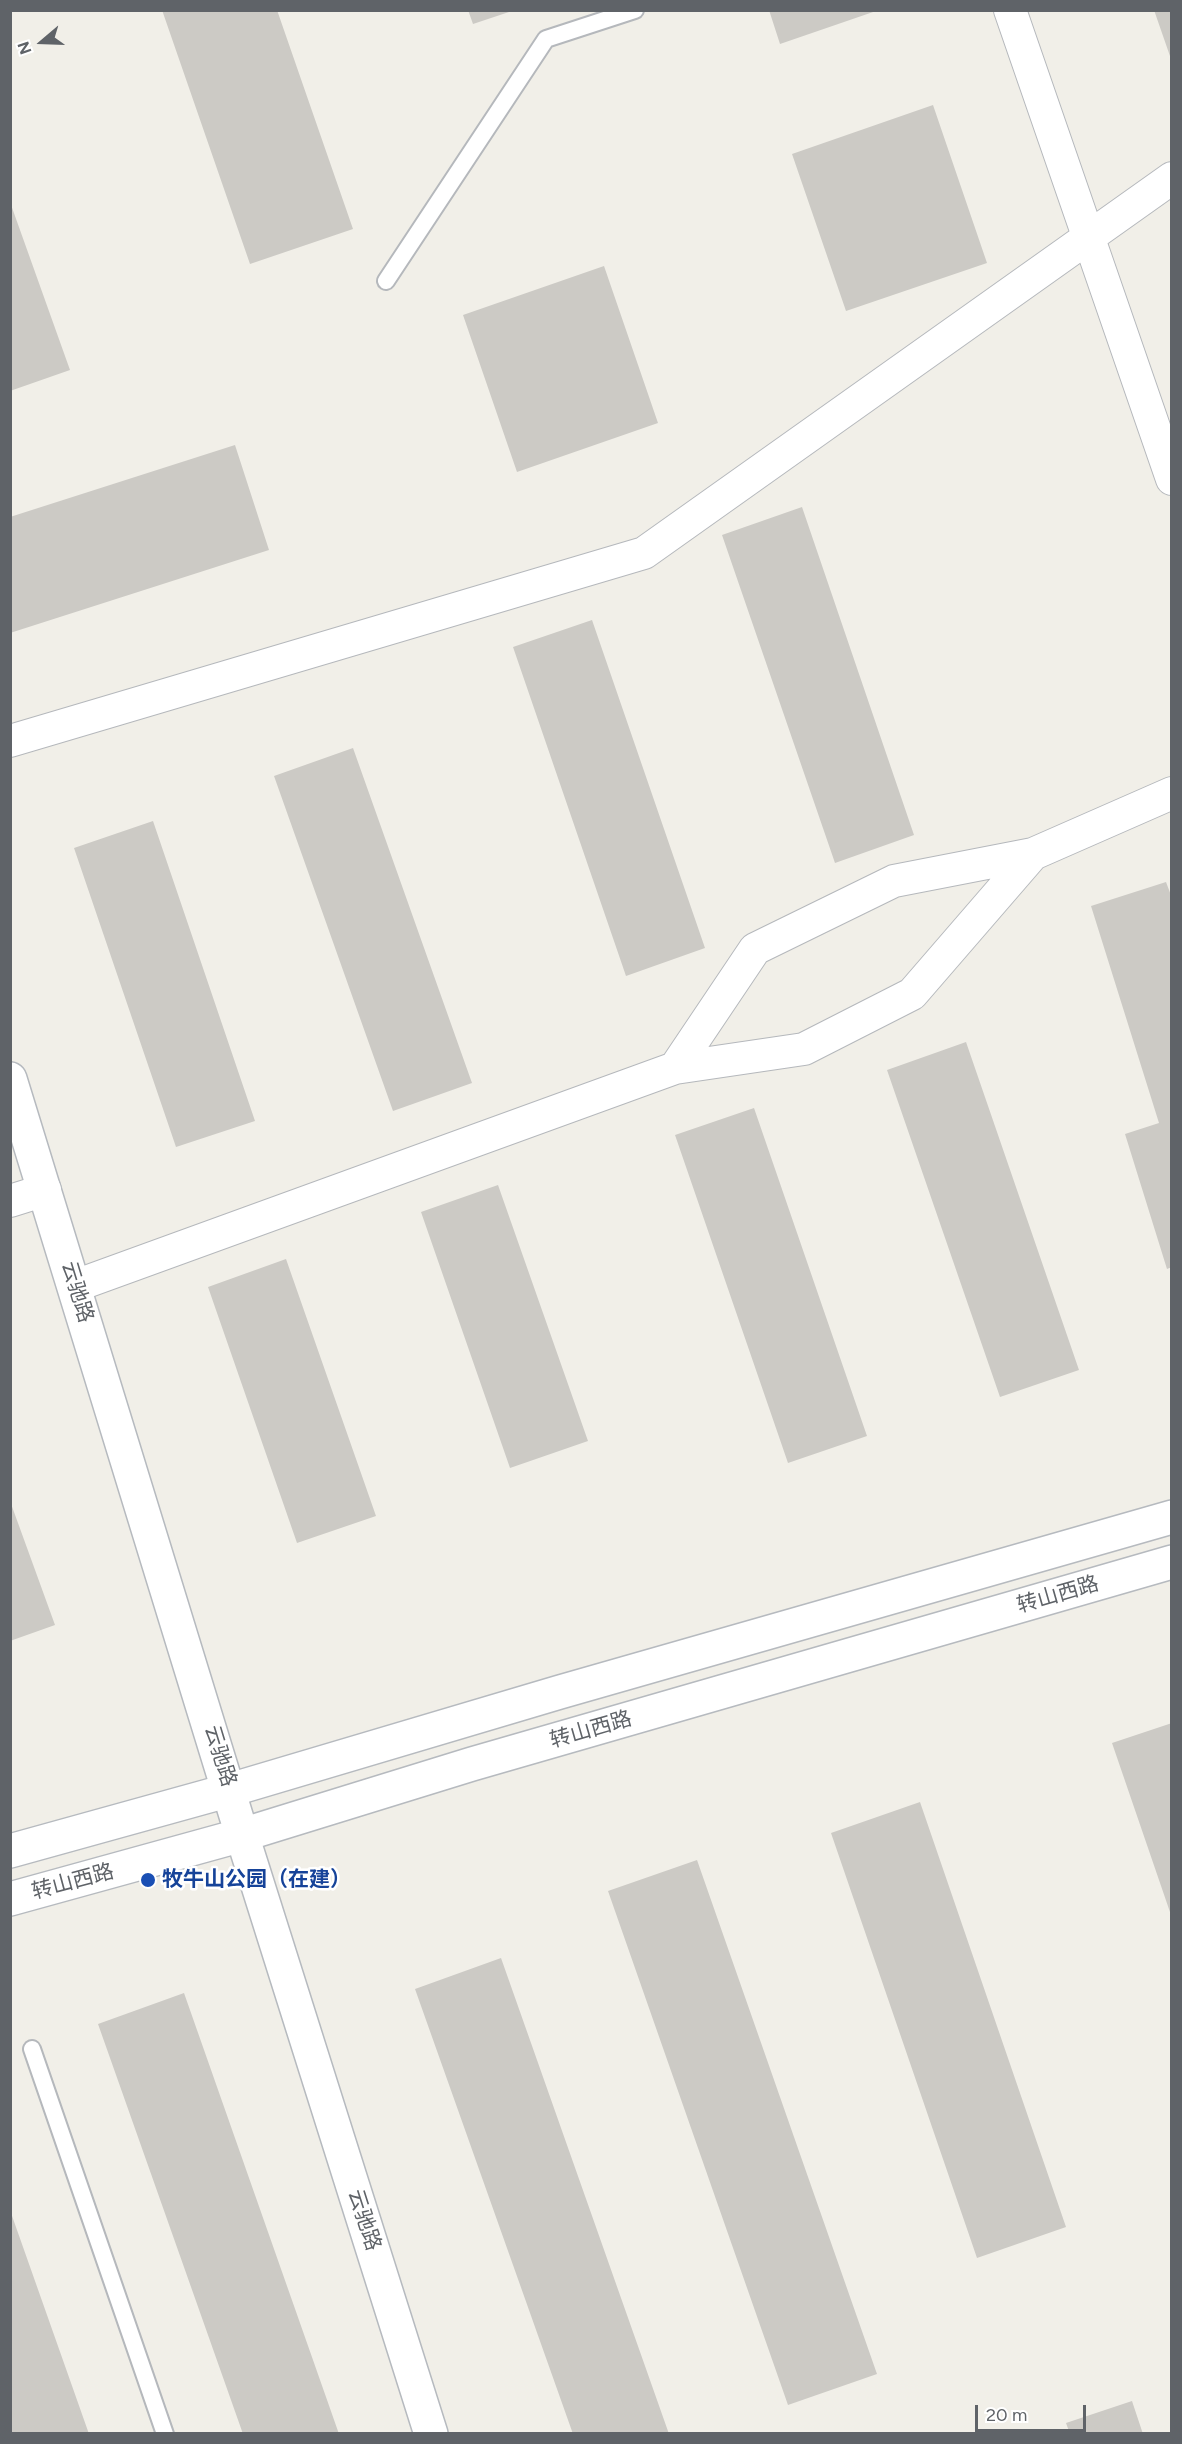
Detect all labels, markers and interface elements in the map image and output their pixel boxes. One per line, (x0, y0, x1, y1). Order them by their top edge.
north arrow (12, 12, 72, 72)
text: N (14, 39, 36, 57)
street label: 云驰路 (56, 1258, 98, 1326)
street label: 转山西路 (1014, 1571, 1102, 1619)
street label: 转山西路 (547, 1706, 635, 1754)
street label: 云驰路 (199, 1722, 241, 1790)
street label: 转山西路 (29, 1859, 117, 1905)
place label: 牧牛山公园（在建） (162, 1867, 351, 1893)
marker: 牧牛山公园（在建） (139, 1871, 157, 1889)
street label: 云驰路 (342, 2186, 386, 2254)
scale bar (978, 2393, 1089, 2431)
text: 20 m (986, 2404, 1027, 2426)

